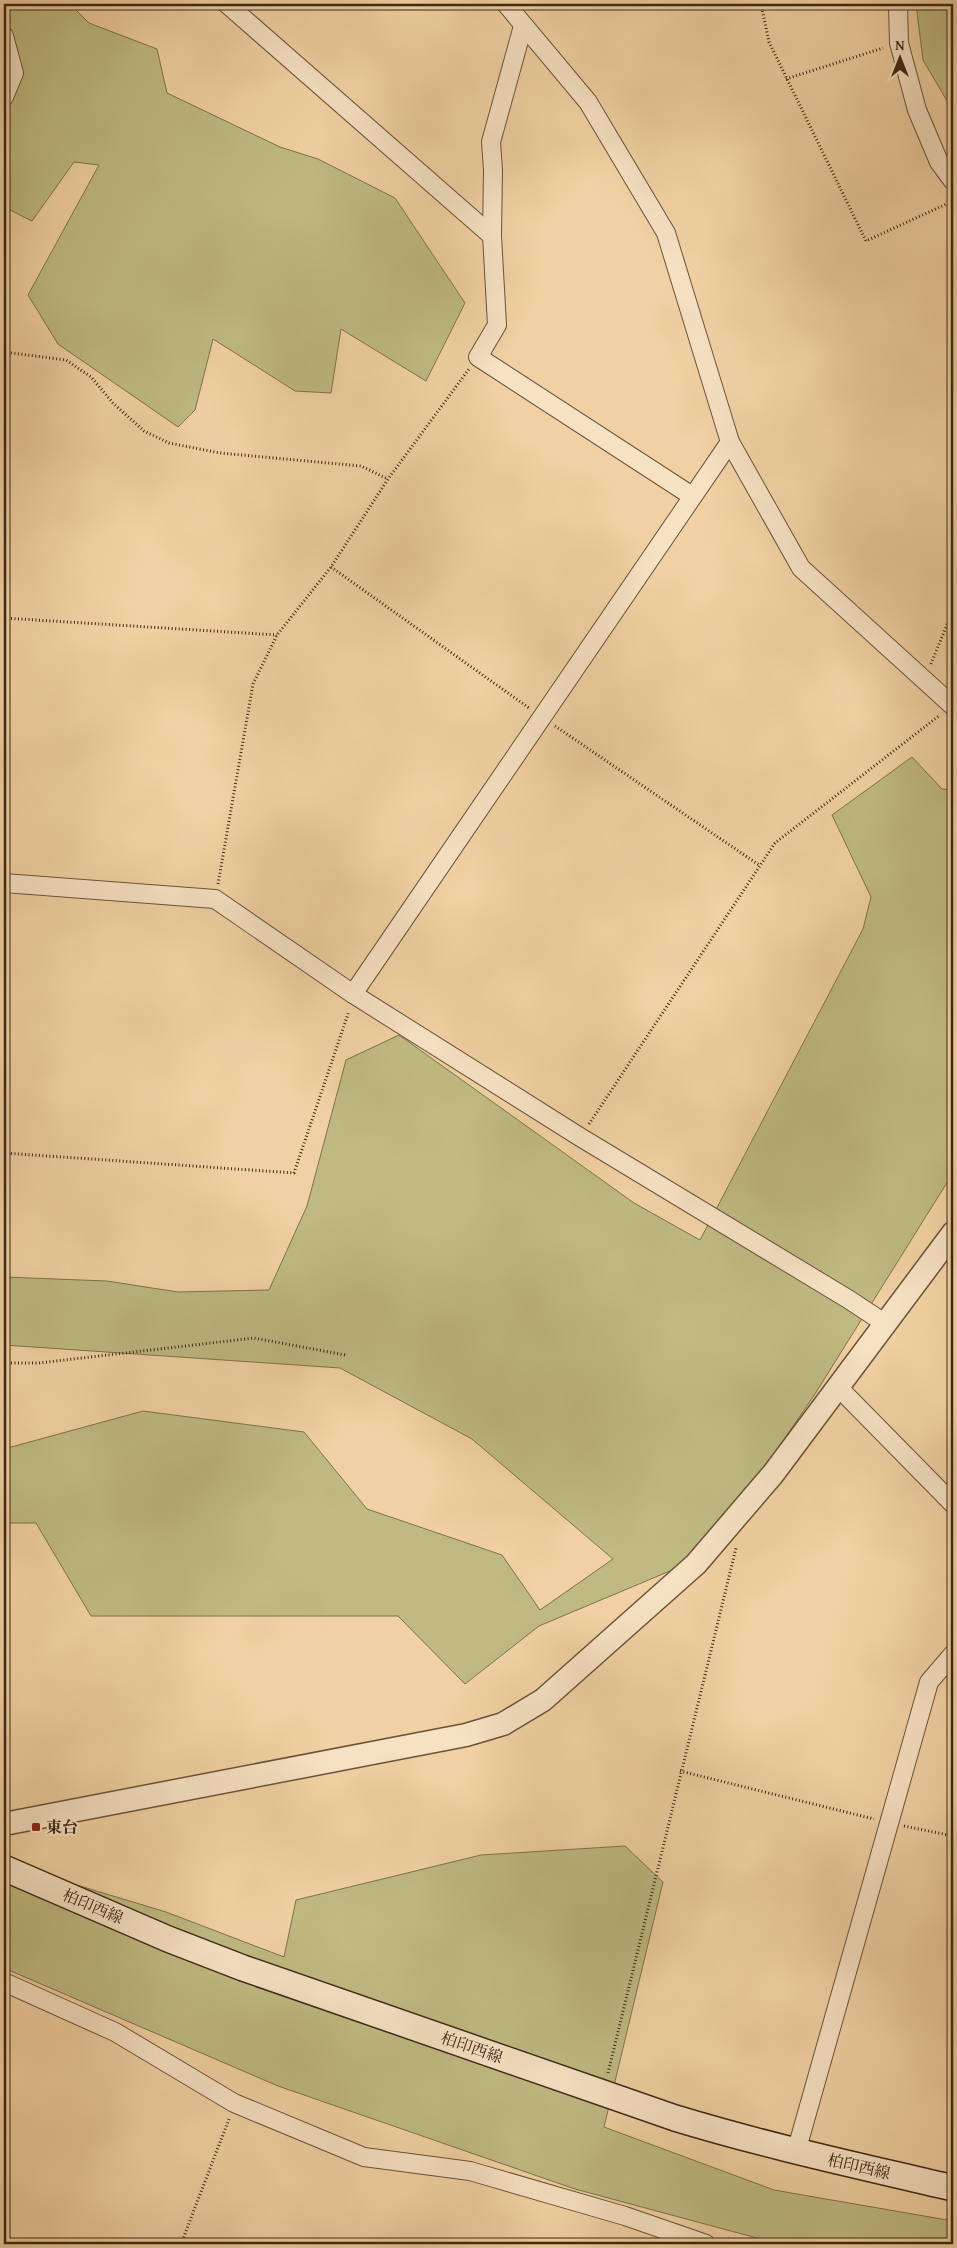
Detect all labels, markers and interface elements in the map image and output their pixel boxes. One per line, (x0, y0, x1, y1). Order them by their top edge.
north arrow (874, 32, 924, 82)
text: N (895, 35, 905, 55)
place label: 東台 (46, 1815, 78, 1839)
marker: 東台 (30, 1821, 42, 1833)
street label: 柏印西線 (59, 1882, 127, 1930)
street label: 柏印西線 (438, 2025, 506, 2069)
street label: 柏印西線 (825, 2147, 893, 2185)

